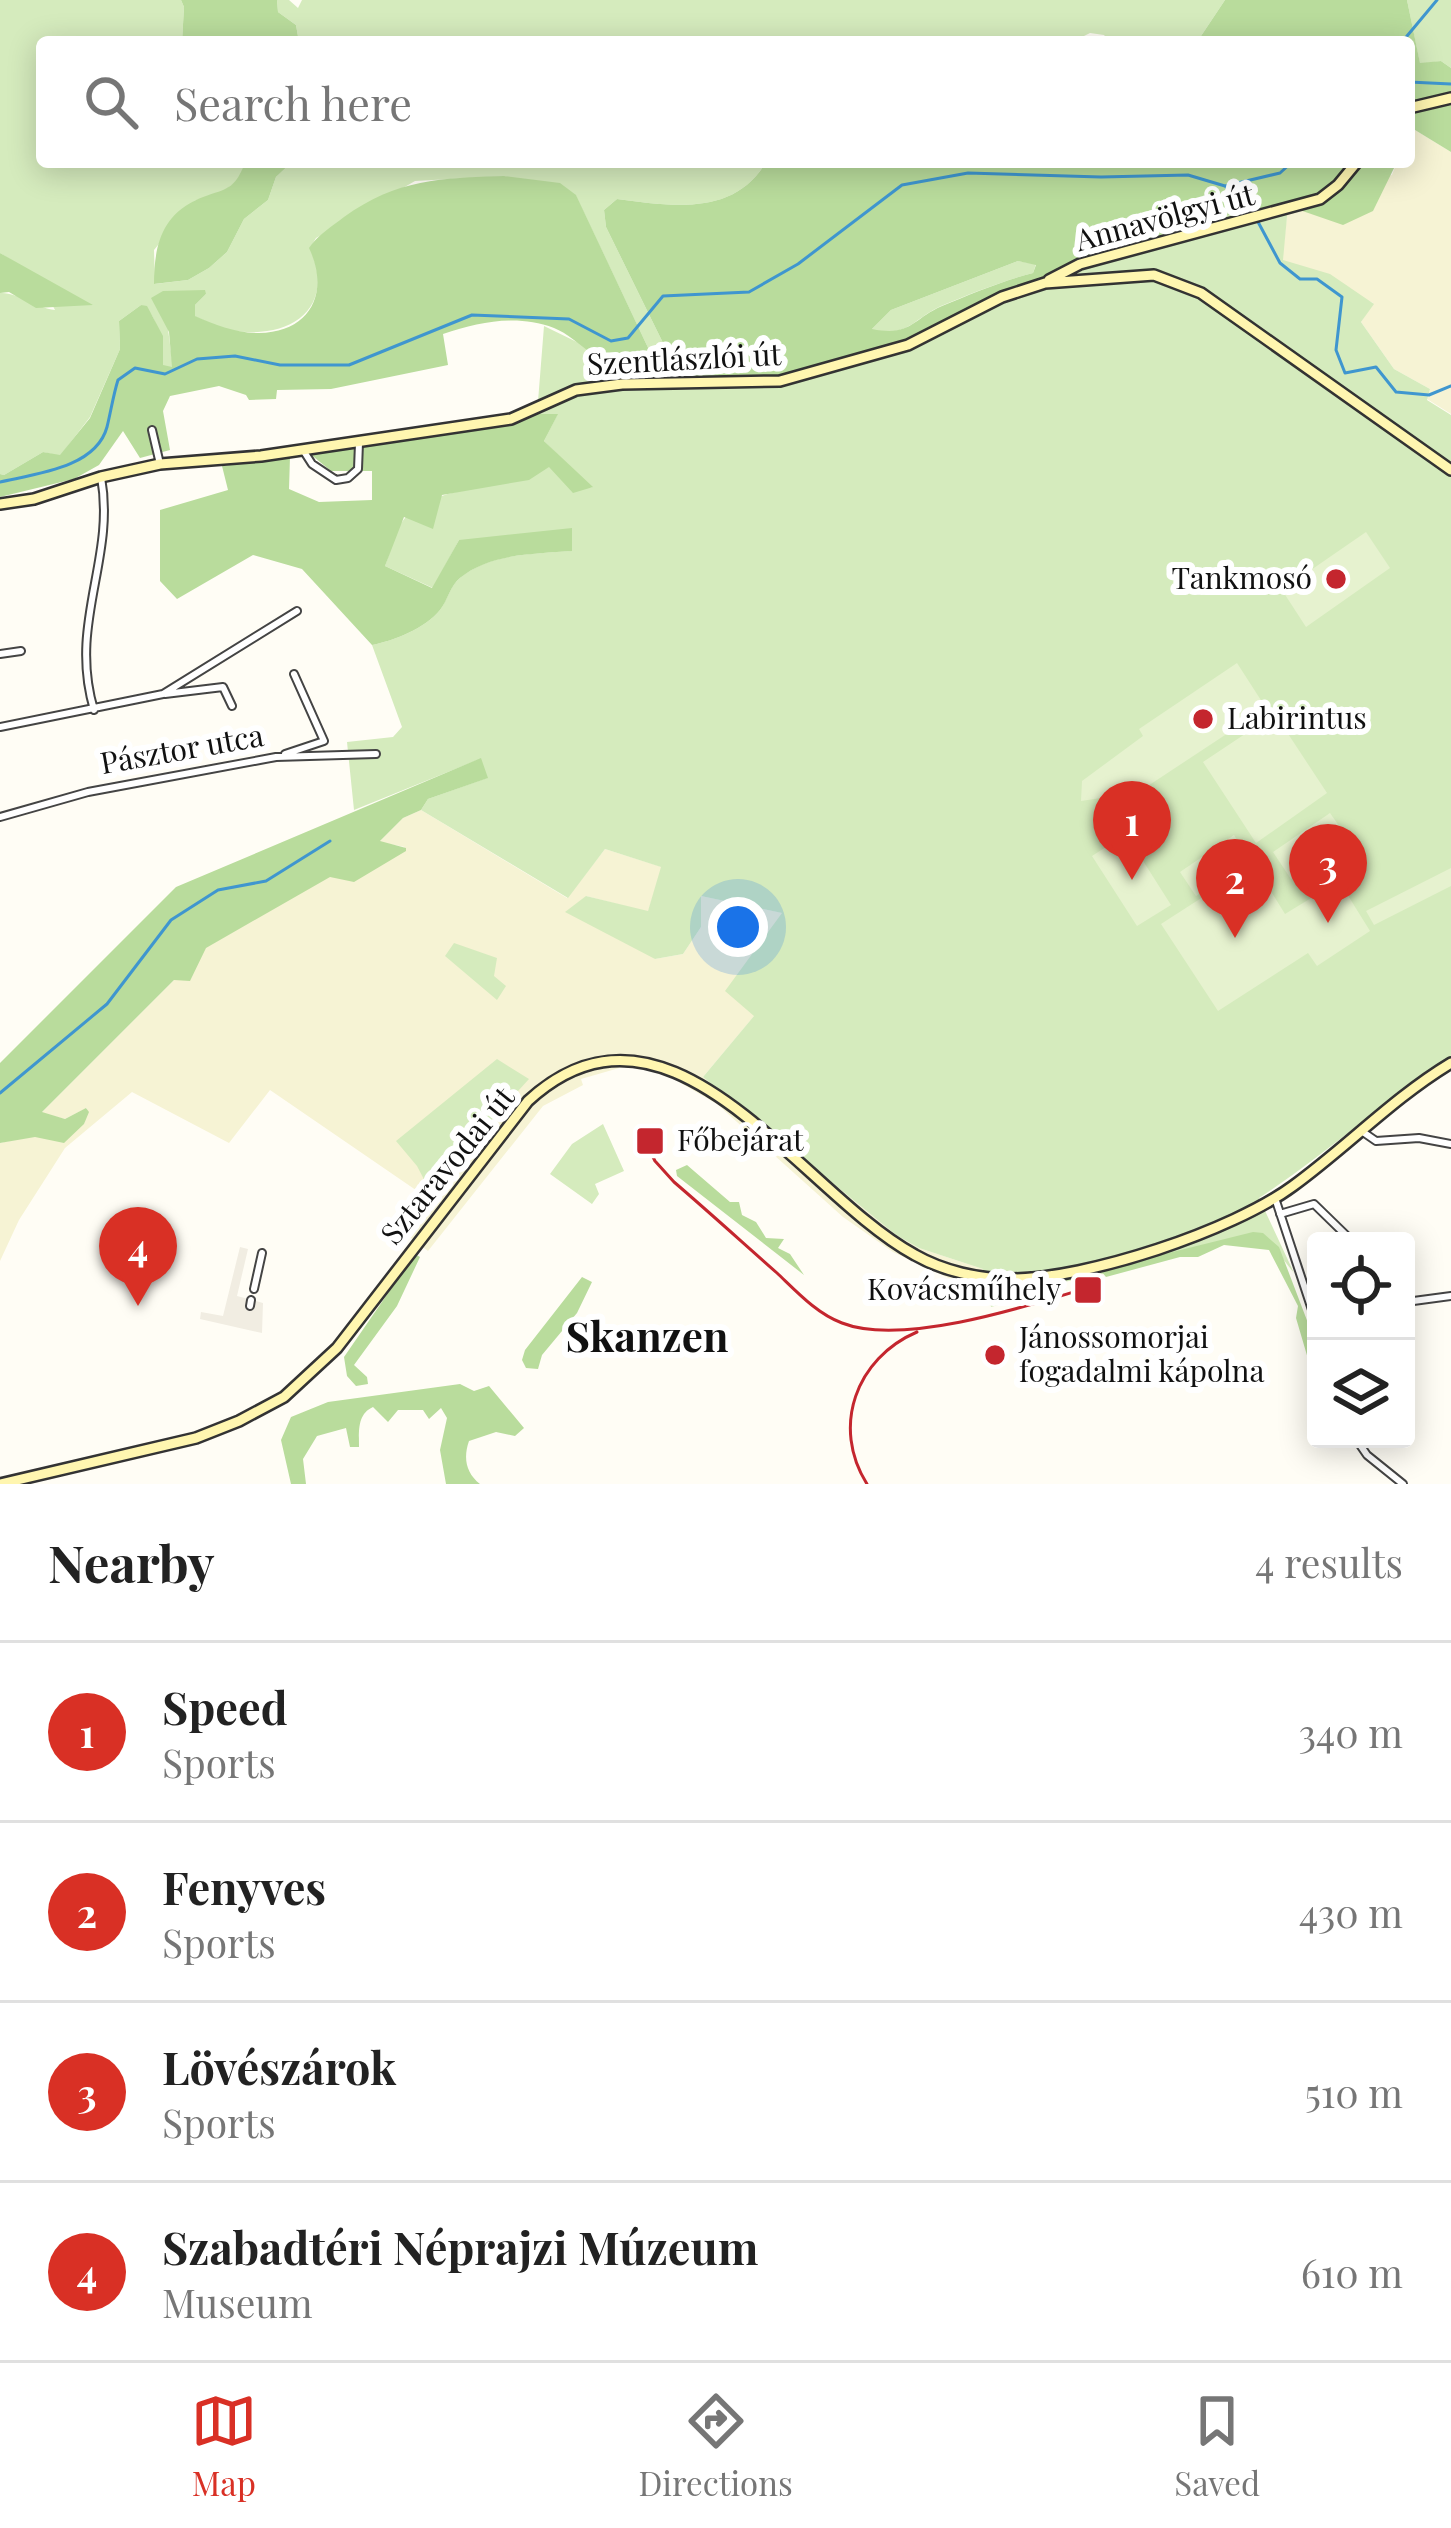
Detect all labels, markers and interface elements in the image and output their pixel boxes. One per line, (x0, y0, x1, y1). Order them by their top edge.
search box (36, 36, 1415, 168)
icon: search (78, 69, 144, 135)
text: Search here (174, 72, 412, 132)
street label: Annavölgyi út (1070, 173, 1259, 259)
street label: Szentlászlói út (586, 333, 782, 383)
place label: Tankmosó (1172, 557, 1312, 597)
marker: Tankmosó (1323, 566, 1349, 592)
place label: Labirintus (1227, 697, 1367, 737)
marker: Labirintus (1190, 706, 1216, 732)
street label: Pásztor utca (97, 714, 266, 782)
pin: 1 (1093, 781, 1171, 880)
pin: 3 (1289, 824, 1367, 923)
pin: 2 (1196, 839, 1274, 938)
your location (708, 897, 768, 957)
street label: Sztaravodai út (371, 1077, 523, 1252)
place label: Főbejárat (677, 1119, 804, 1159)
marker: Főbejárat (634, 1125, 666, 1157)
pin: 4 (99, 1207, 177, 1306)
map controls (1307, 1232, 1415, 1448)
button: locate (1307, 1232, 1415, 1340)
place label: Kovácsműhely (867, 1268, 1061, 1308)
marker: Kovácsműhely (1072, 1274, 1104, 1306)
district label: Skanzen (566, 1307, 729, 1363)
place label: Jánossomorjai fogadalmi kápolna (1018, 1316, 1265, 1390)
button: layers (1307, 1340, 1415, 1448)
marker: Jánossomorjai fogadalmi kápolna (982, 1342, 1008, 1368)
text: Nearby (48, 1528, 214, 1596)
text: 4 results (1255, 1536, 1403, 1588)
text: Speed (162, 1676, 288, 1736)
text: 1 (80, 1706, 94, 1758)
text: 340 m (1298, 1706, 1403, 1758)
text: Sports (162, 1736, 276, 1788)
text: Fenyves (162, 1856, 326, 1916)
text: 2 (77, 1886, 97, 1938)
text: 430 m (1299, 1886, 1403, 1938)
text: Sports (162, 1916, 276, 1968)
text: Lövészárok (162, 2036, 396, 2096)
text: 3 (77, 2066, 97, 2118)
text: 510 m (1305, 2066, 1403, 2118)
text: Sports (162, 2096, 276, 2148)
text: Szabadtéri Néprajzi Múzeum (162, 2216, 758, 2276)
text: 4 (77, 2246, 97, 2298)
text: 610 m (1301, 2246, 1403, 2298)
text: Museum (162, 2276, 313, 2328)
tab: Map (191, 2388, 257, 2504)
tab: Directions (638, 2388, 793, 2504)
tab: Saved (1174, 2388, 1260, 2504)

